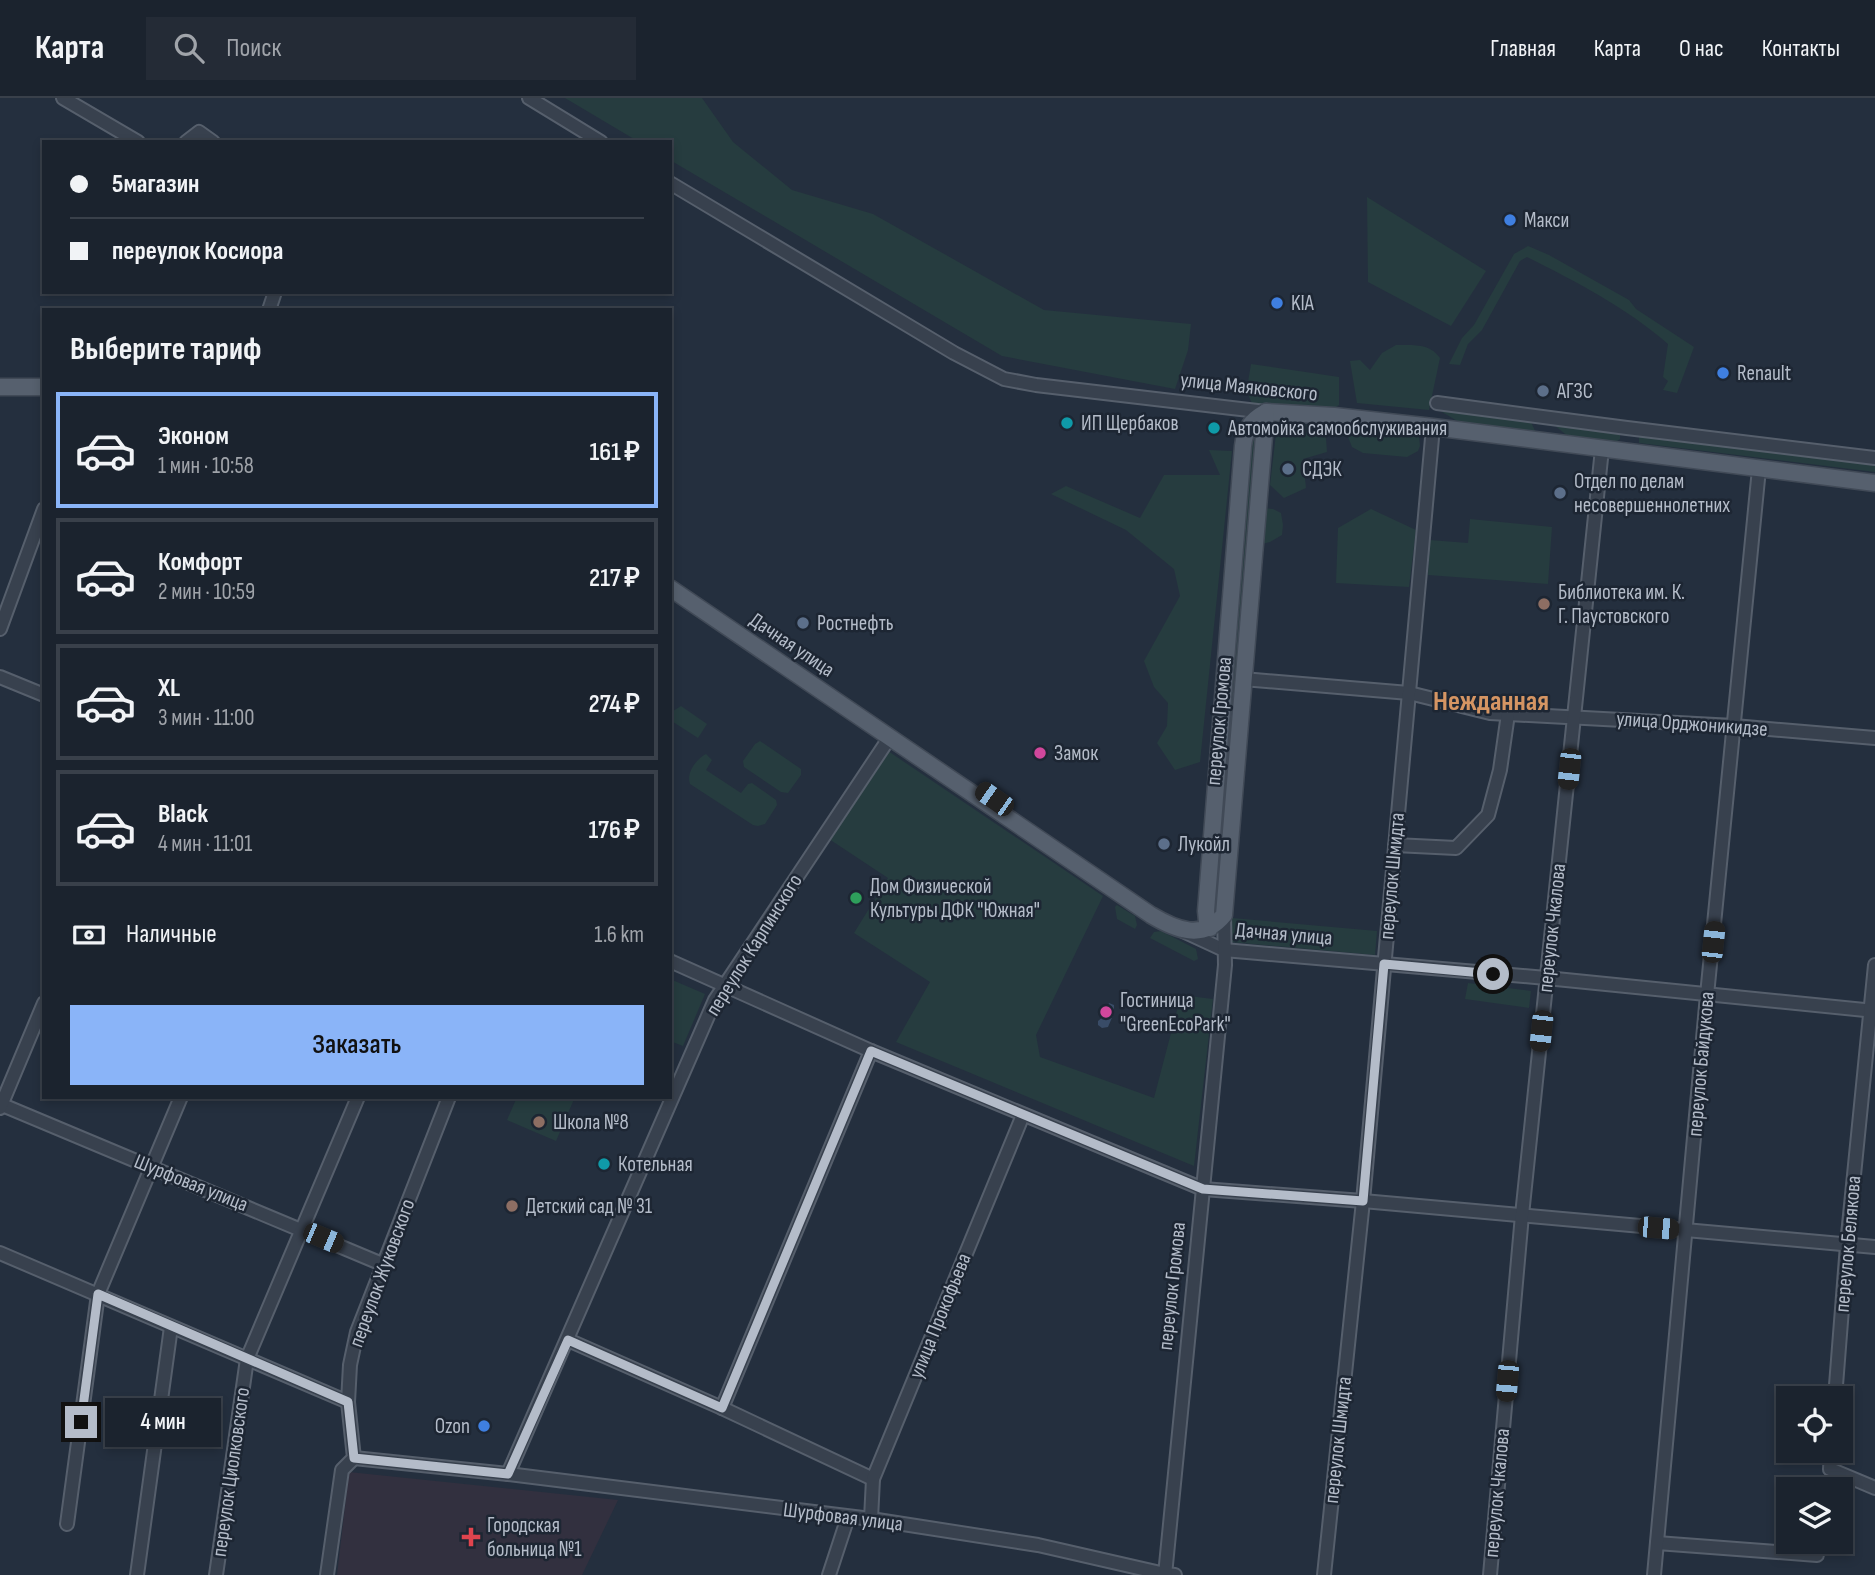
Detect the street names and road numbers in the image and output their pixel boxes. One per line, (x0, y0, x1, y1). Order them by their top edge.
street label: улица Маяковского (1179, 367, 1319, 407)
street label: Дачная улица (745, 608, 839, 682)
street label: переулок Громова (1201, 656, 1237, 786)
street label: улица Орджоникидзе (1616, 706, 1768, 742)
street label: переулок Шмидта (1374, 811, 1410, 941)
street label: переулок Чкалова (1533, 862, 1571, 994)
street label: переулок Карпинского (700, 869, 808, 1021)
street label: Дачная улица (1235, 917, 1333, 951)
street label: переулок Байдукова (1682, 991, 1720, 1137)
street label: Шурфовая улица (130, 1149, 252, 1217)
street label: переулок Белякова (1830, 1175, 1866, 1313)
street label: переулок Жуковского (344, 1195, 420, 1351)
street label: переулок Громова (1153, 1221, 1191, 1351)
street label: улица Прокофьева (904, 1250, 976, 1382)
street label: переулок Шмидта (1319, 1375, 1357, 1505)
street label: переулок Циолковского (207, 1386, 255, 1558)
street label: переулок Чкалова (1479, 1427, 1515, 1559)
street label: Шурфовая улица (782, 1497, 904, 1537)

